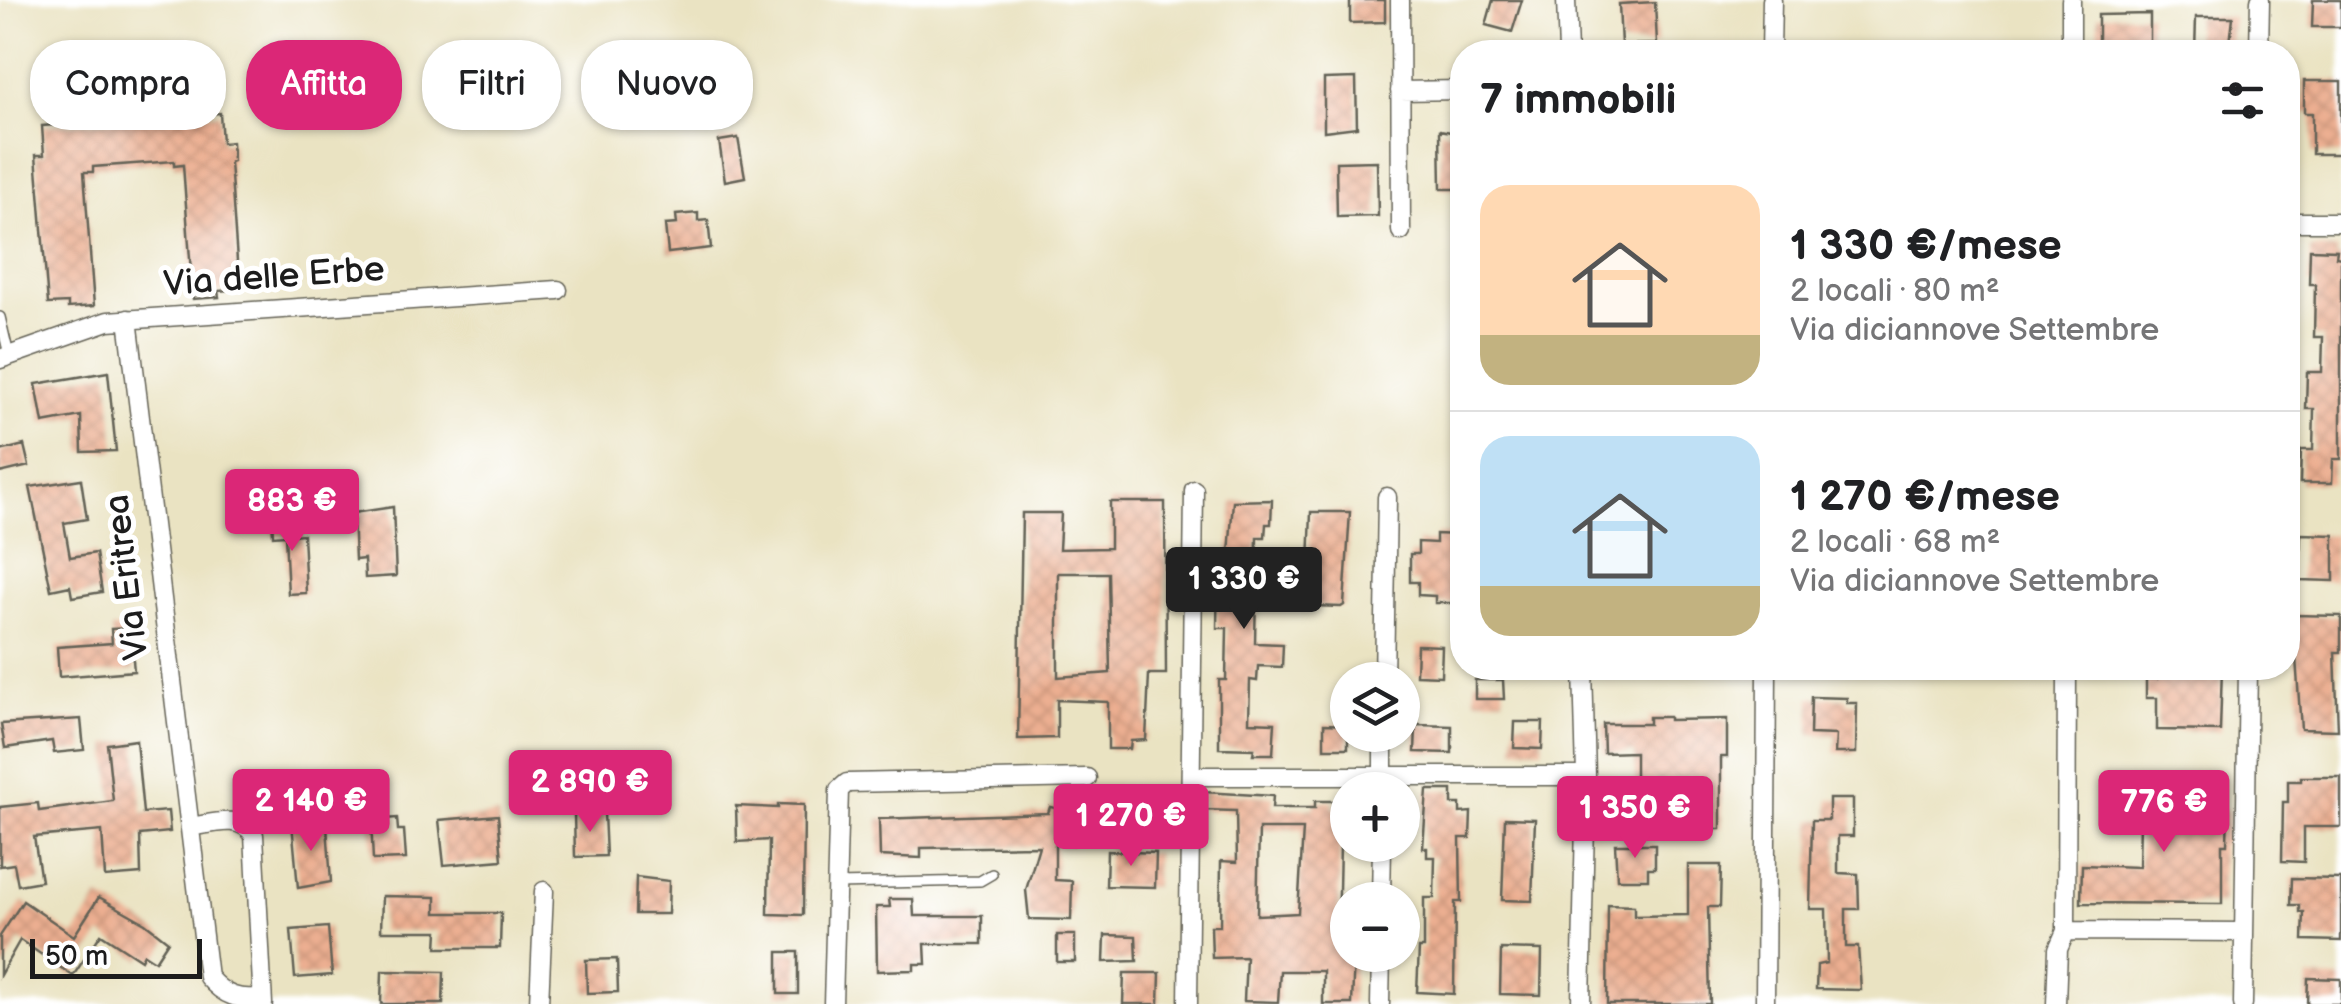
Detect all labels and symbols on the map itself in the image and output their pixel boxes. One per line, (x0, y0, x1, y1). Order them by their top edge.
street label: Via delle Erbe (162, 248, 386, 306)
pin: 883 € (222, 469, 362, 554)
street label: Via Eritrea (96, 492, 158, 662)
pin: 1 330 € (1152, 547, 1336, 632)
pin: 2 890 € (498, 750, 682, 835)
pin: 2 140 € (219, 769, 403, 854)
pin: 776 € (2094, 770, 2234, 855)
pin: 1 350 € (1543, 776, 1727, 861)
pin: 1 270 € (1039, 784, 1223, 869)
scale bar (30, 934, 202, 978)

